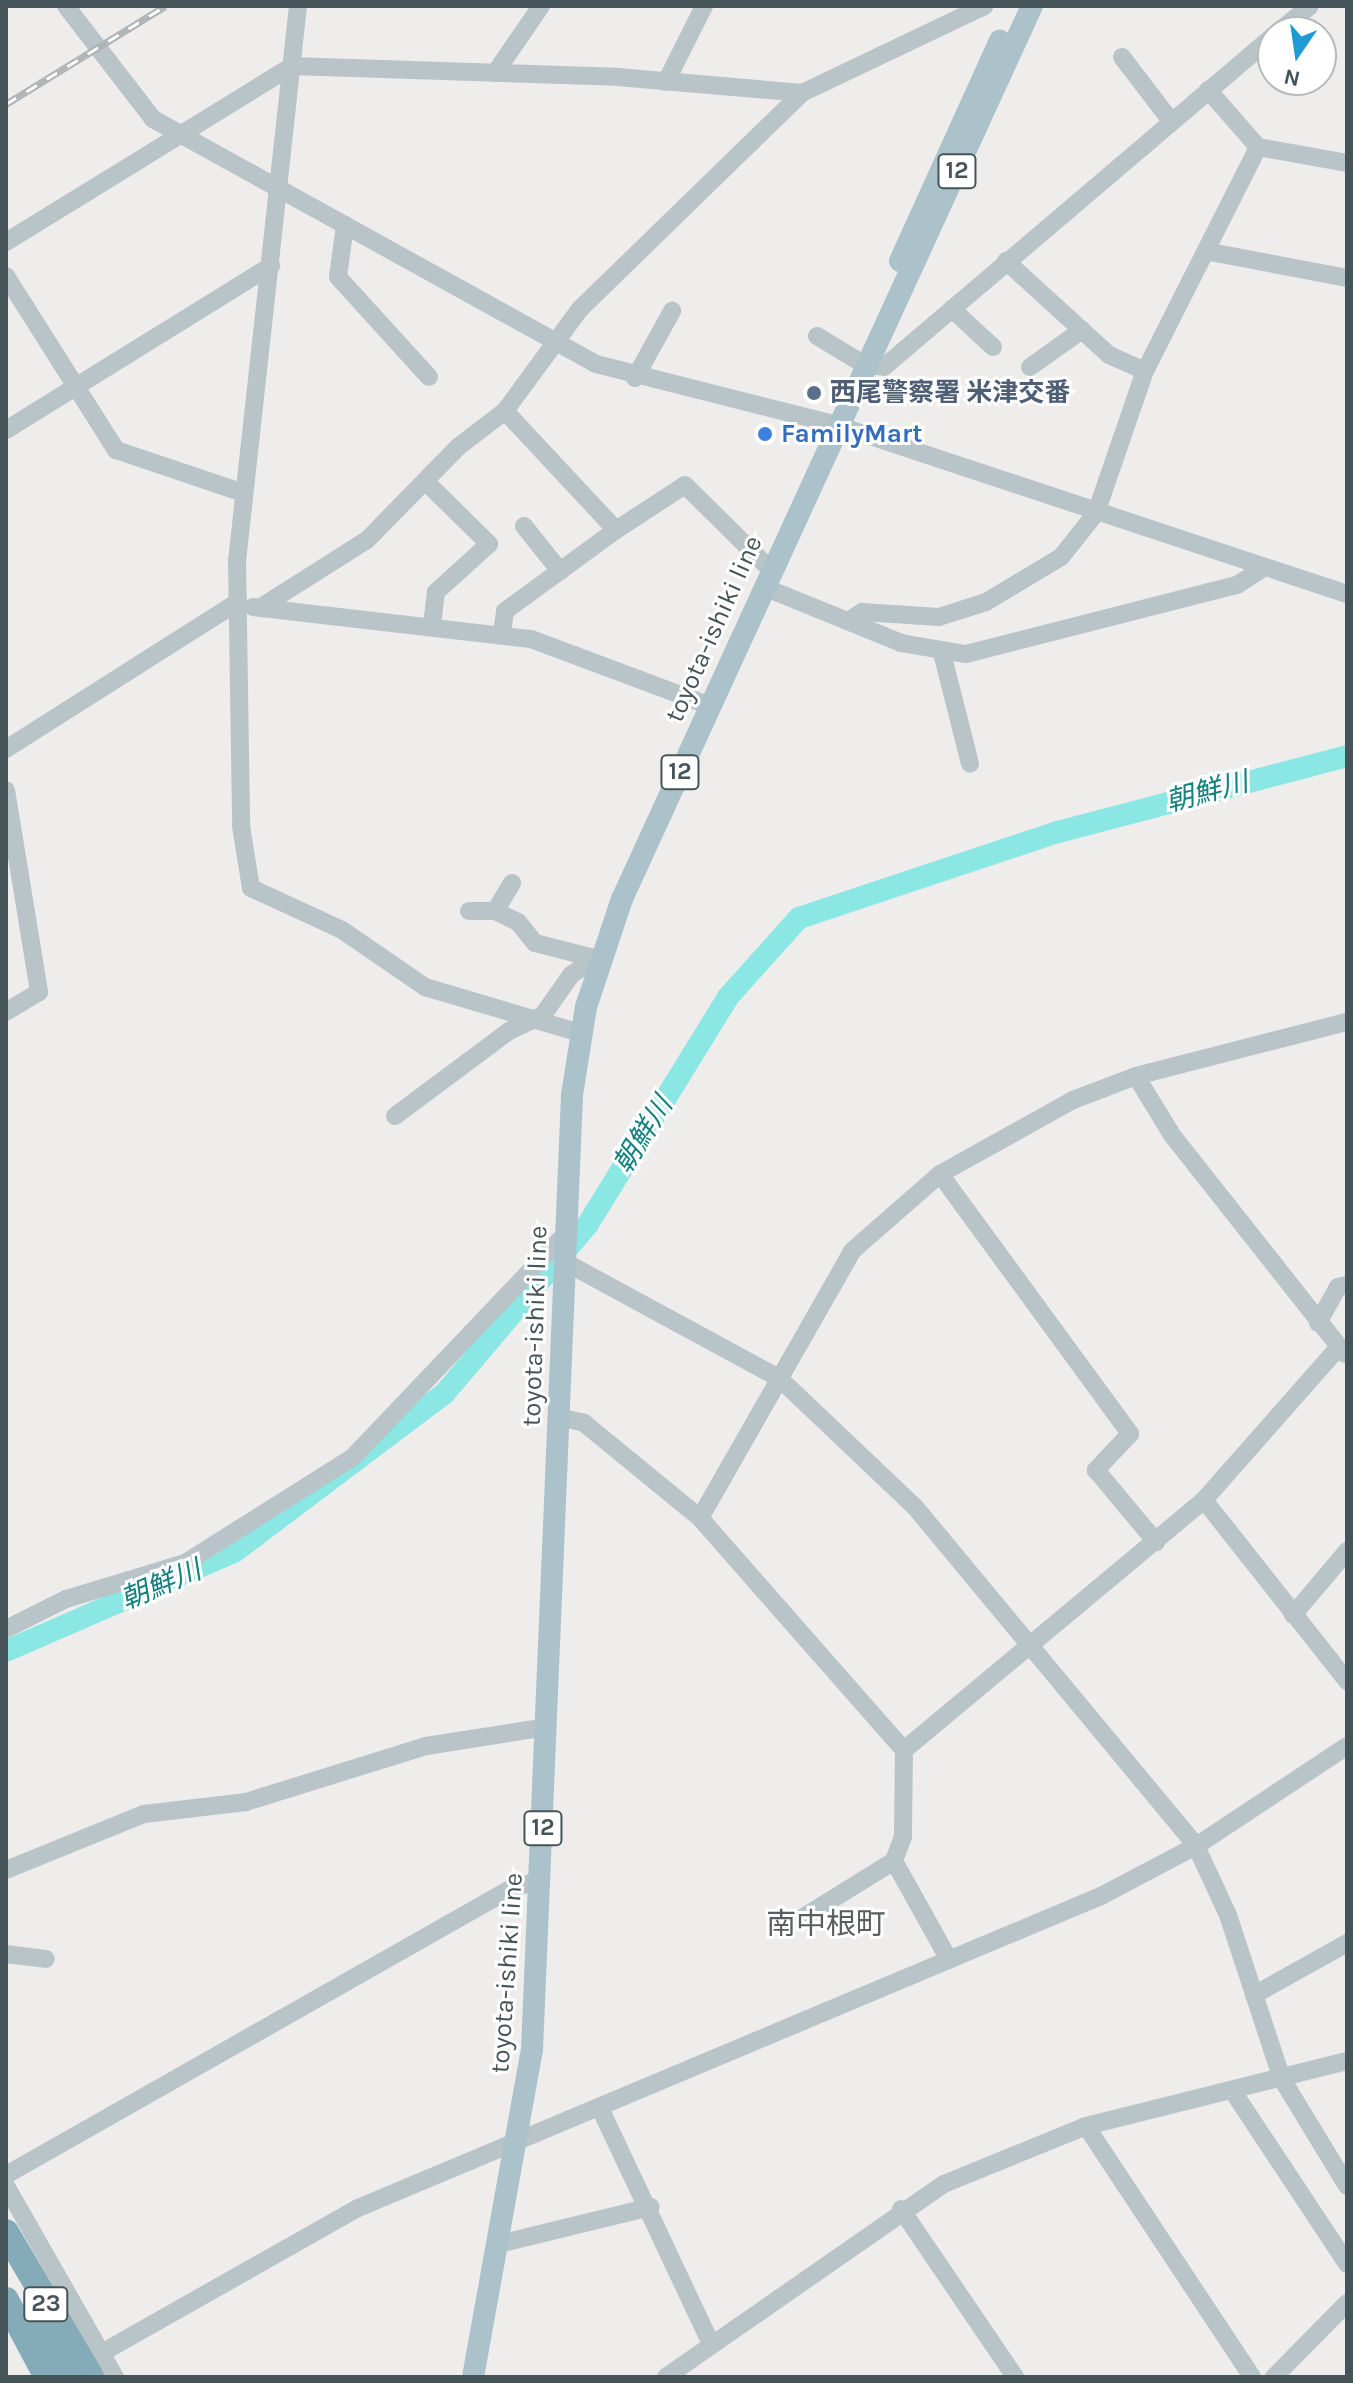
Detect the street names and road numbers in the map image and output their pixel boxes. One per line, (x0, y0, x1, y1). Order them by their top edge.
road number: 12 (937, 151, 977, 191)
street label: toyota-ishiki line (659, 531, 769, 727)
road number: 12 (660, 752, 700, 792)
street label: toyota-ishiki line (516, 1225, 554, 1427)
road number: 12 (523, 1808, 563, 1848)
street label: toyota-ishiki line (484, 1872, 530, 2074)
road number: 23 (22, 2284, 70, 2324)

